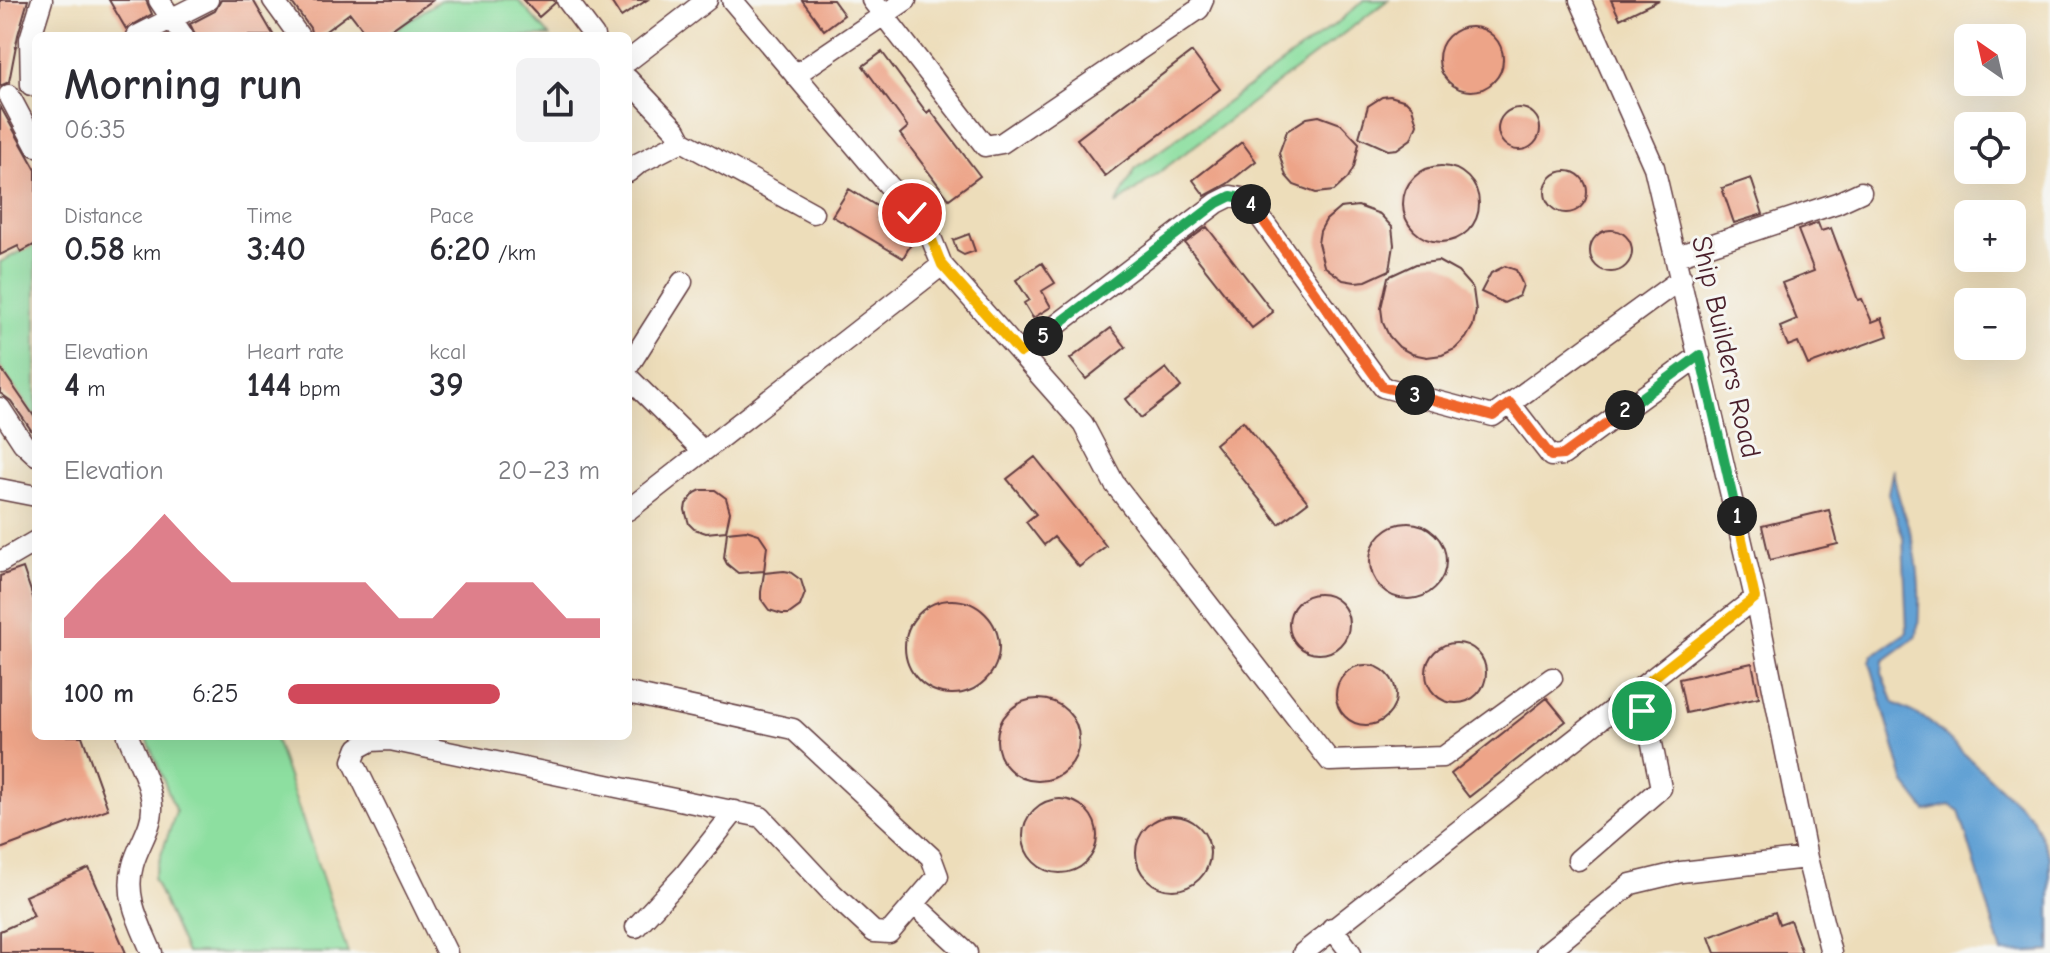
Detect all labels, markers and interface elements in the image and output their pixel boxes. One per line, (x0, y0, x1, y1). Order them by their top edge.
north arrow (1954, 24, 2026, 96)
map controls (1954, 24, 2026, 360)
button: share (516, 58, 600, 142)
text: Morning run (64, 59, 303, 110)
button: locate (1954, 112, 2026, 184)
text: 06:35 (64, 115, 126, 145)
pin (878, 179, 946, 247)
pin: 4 (1231, 184, 1271, 224)
icon: check (890, 191, 934, 235)
text: 4 (1246, 191, 1256, 217)
button: + (1954, 200, 2026, 272)
text: Distance (64, 203, 143, 229)
text: Time (247, 203, 292, 229)
text: Pace (429, 203, 474, 229)
text: 0.58 (64, 229, 125, 269)
text: 3:40 (247, 229, 306, 269)
text: 6:20 (429, 229, 491, 269)
street label: Ship Builders Road (1685, 233, 1767, 461)
text: km (125, 240, 161, 266)
text: /km (491, 240, 536, 266)
button: − (1954, 288, 2026, 360)
pin: 5 (1023, 316, 1063, 356)
text: 5 (1037, 323, 1049, 349)
text: Elevation (64, 339, 148, 365)
text: Heart rate (247, 339, 344, 365)
text: kcal (429, 339, 466, 365)
text: 4 (64, 365, 80, 405)
text: 144 (247, 365, 292, 405)
text: 39 (429, 365, 464, 405)
pin: 3 (1395, 375, 1435, 415)
text: m (80, 376, 106, 402)
text: bpm (292, 376, 341, 402)
text: 3 (1410, 382, 1420, 408)
pin: 2 (1605, 390, 1645, 430)
text: 2 (1620, 397, 1630, 423)
text: Elevation (64, 456, 164, 486)
text: 20–23 m (498, 456, 600, 486)
pin: 1 (1717, 496, 1757, 536)
text: 1 (1733, 503, 1741, 529)
pin (1608, 677, 1676, 745)
text: 100 m (64, 679, 134, 709)
text: 6:25 (192, 679, 239, 709)
icon: arrive (1620, 689, 1664, 733)

